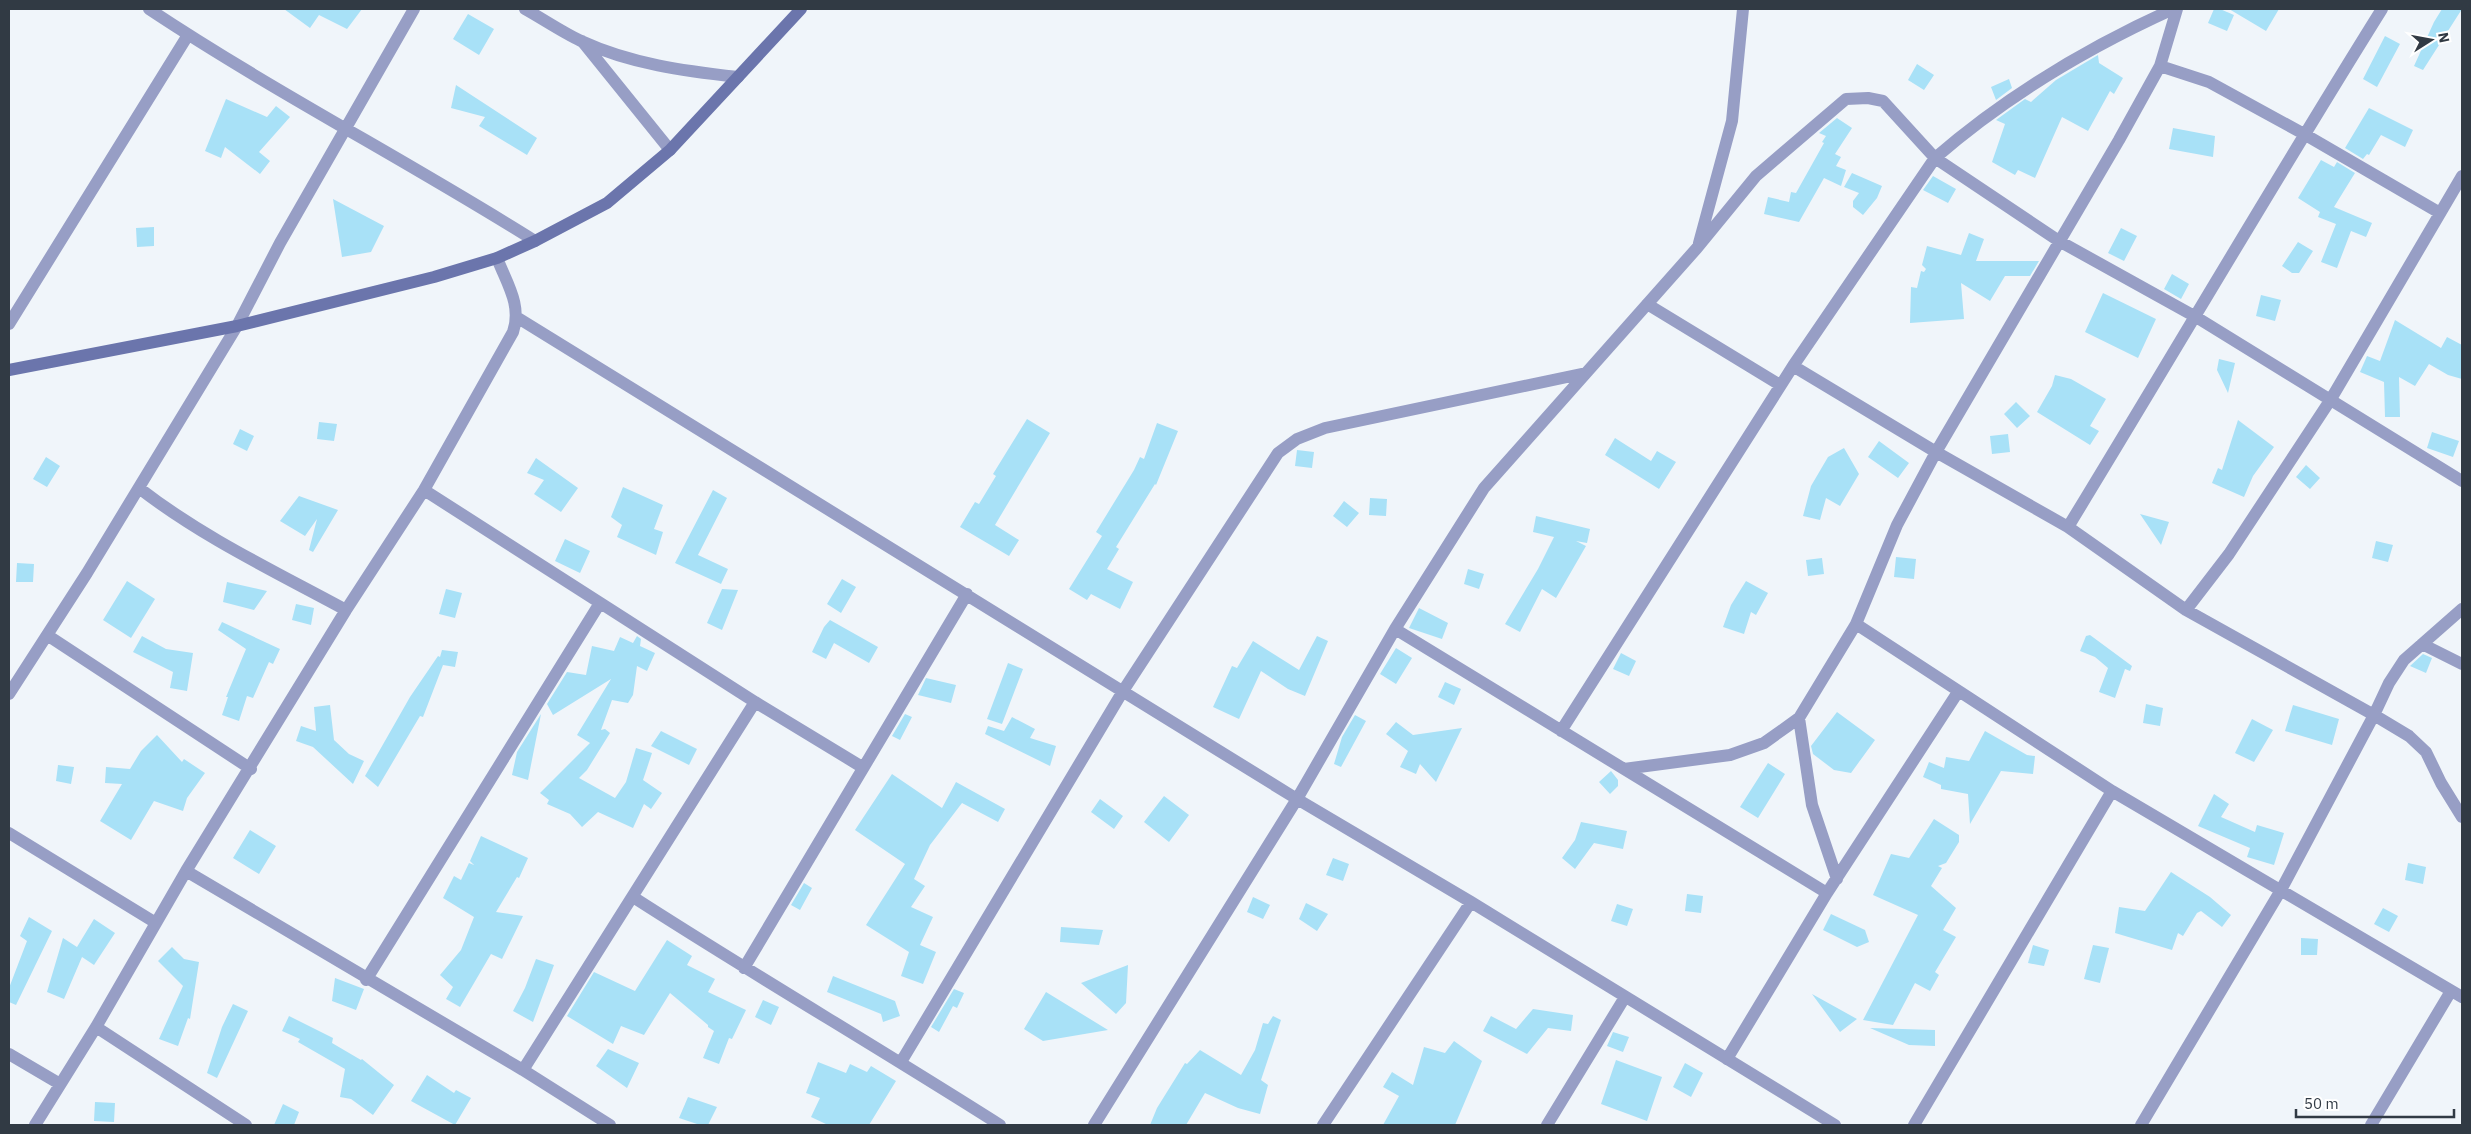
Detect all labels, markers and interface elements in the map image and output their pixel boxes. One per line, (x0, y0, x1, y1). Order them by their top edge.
north arrow (2406, 15, 2456, 65)
text: N (2434, 31, 2454, 44)
scale bar (2296, 1086, 2454, 1118)
text: 50 m (2304, 1094, 2339, 1113)

